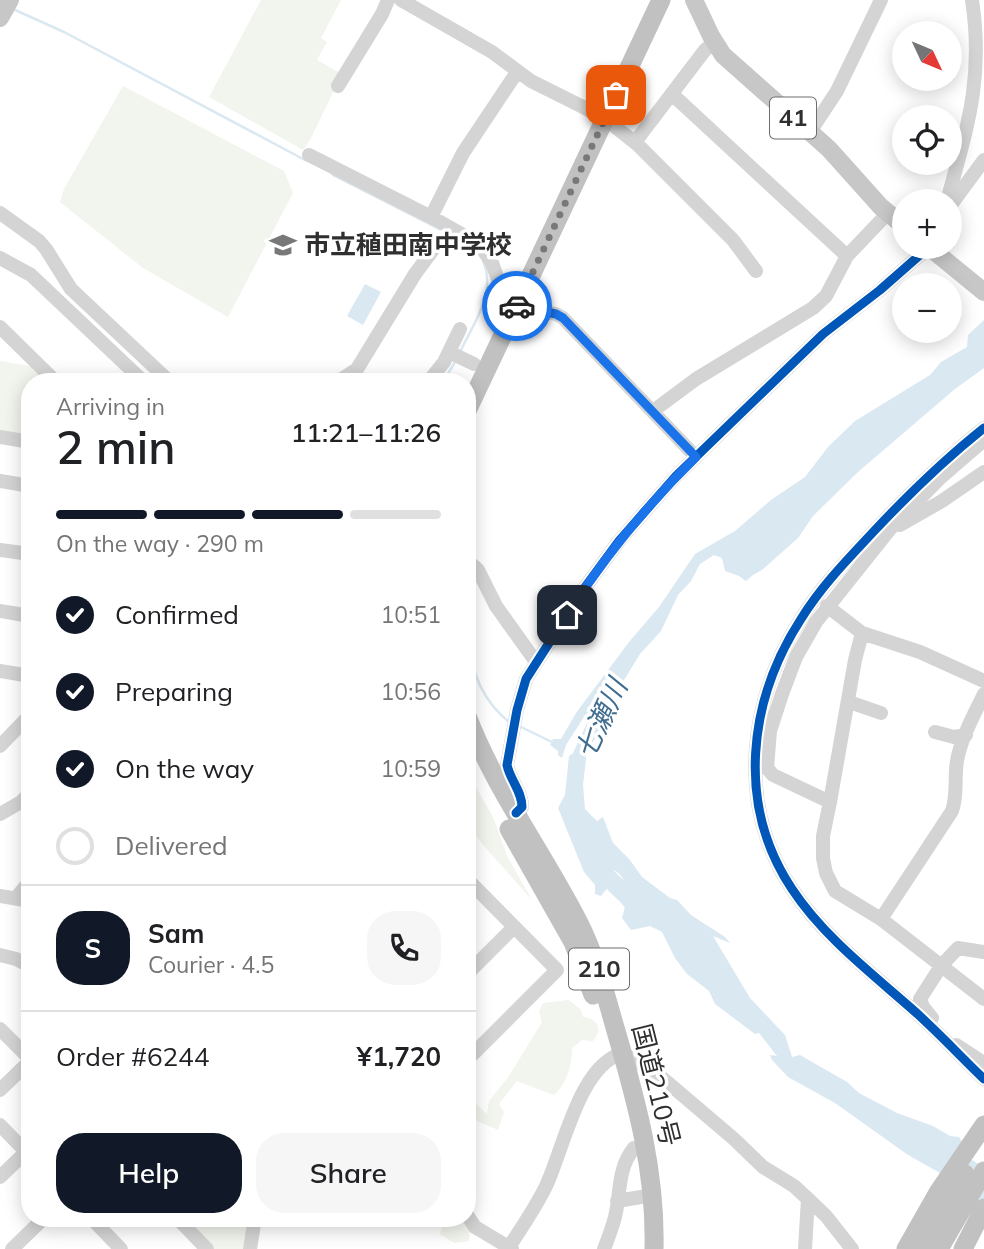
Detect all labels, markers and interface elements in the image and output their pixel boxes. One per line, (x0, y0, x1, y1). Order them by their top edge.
north arrow (892, 21, 962, 91)
map controls (892, 21, 962, 343)
pin (586, 65, 646, 125)
icon: bag (597, 76, 635, 114)
road number: 41 (770, 98, 816, 138)
button: locate (892, 105, 962, 175)
button: + (892, 189, 962, 259)
place label: 市立稙田南中学校 (304, 228, 512, 261)
school or university icon: 市立稙田南中学校 (268, 230, 298, 260)
courier (482, 271, 552, 341)
button: − (892, 273, 962, 343)
icon: car (498, 287, 536, 325)
text: Arriving in (56, 392, 165, 421)
text: 11:21–11:26 (291, 416, 441, 449)
text: 2 min (56, 418, 175, 476)
text: On the way · 290 m (56, 529, 264, 558)
pin (537, 585, 597, 645)
icon: check (56, 596, 94, 634)
icon: home (548, 596, 586, 634)
text: Confirmed (115, 598, 239, 631)
text: 10:51 (381, 600, 441, 629)
water label: 七瀬川 (567, 671, 635, 764)
icon: check (56, 673, 94, 711)
text: Preparing (115, 675, 233, 708)
text: 10:56 (381, 677, 441, 706)
icon: check (56, 750, 94, 788)
text: On the way (115, 752, 254, 785)
text: 10:59 (381, 754, 441, 783)
text: Delivered (115, 829, 228, 862)
button: phone (367, 911, 441, 985)
text: Sam (148, 917, 204, 950)
text: S (85, 932, 101, 965)
road number: 210 (569, 948, 629, 989)
text: Courier · 4.5 (148, 950, 274, 979)
street label: 国道210号 (625, 1020, 688, 1149)
text: Order #6244 (56, 1040, 209, 1073)
text: ¥1,720 (357, 1040, 441, 1073)
button: Help (56, 1133, 242, 1213)
button: Share (256, 1133, 441, 1213)

